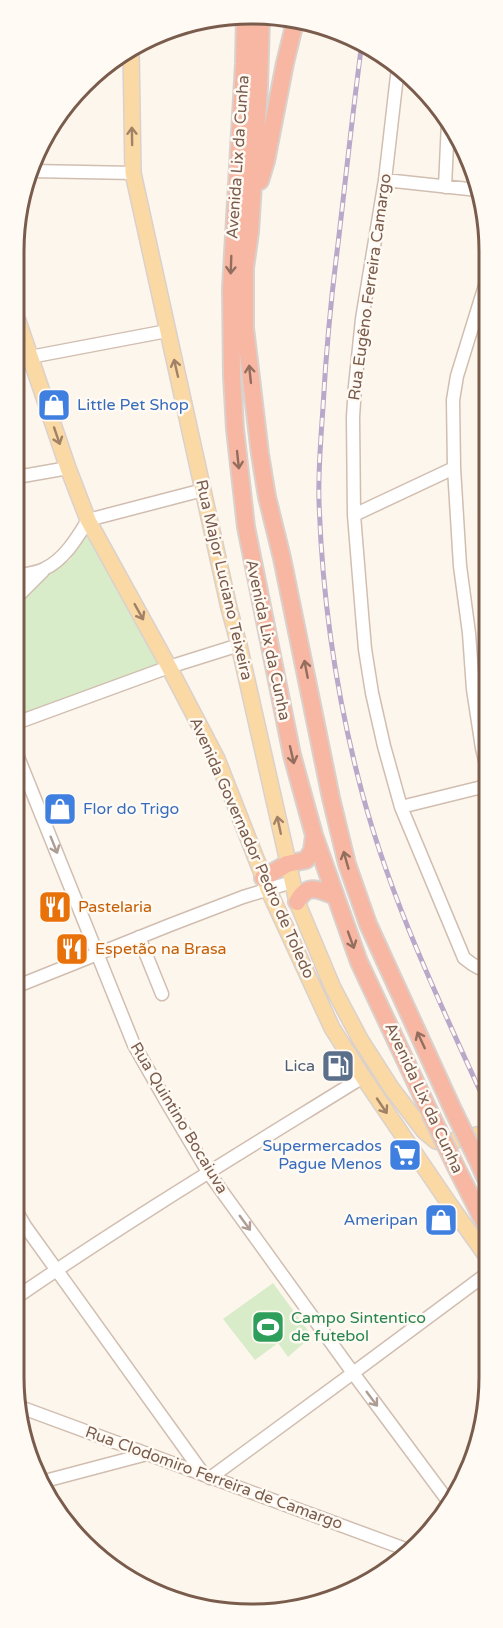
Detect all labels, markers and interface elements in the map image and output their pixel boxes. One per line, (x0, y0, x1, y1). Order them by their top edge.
street label: Avenida Lix da Cunha (222, 74, 254, 240)
one-way arrow (127, 127, 138, 147)
street label: Rua Eugêno Ferreira Camargo (344, 172, 396, 402)
one-way arrow (226, 255, 237, 275)
one-way arrow (169, 359, 181, 378)
one-way arrow (244, 365, 255, 385)
shop icon: Little Pet Shop (36, 387, 72, 423)
place label: Little Pet Shop (77, 395, 189, 415)
one-way arrow (52, 426, 63, 445)
one-way arrow (233, 449, 244, 469)
street label: Rua Major Luciano Teixeira (191, 478, 257, 682)
street label: Avenida Lix da Cunha (241, 558, 295, 722)
one-way arrow (134, 603, 145, 621)
one-way arrow (300, 660, 311, 679)
street label: Avenida Governador Pedro de Toledo (185, 714, 319, 982)
one-way arrow (287, 745, 298, 764)
shop icon: Flor do Trigo (42, 791, 78, 827)
place label: Flor do Trigo (83, 799, 179, 819)
one-way arrow (273, 816, 284, 835)
one-way arrow (49, 835, 60, 854)
one-way arrow (340, 851, 351, 870)
restaurant icon: Pastelaria (37, 889, 73, 925)
place label: Pastelaria (78, 897, 152, 917)
restaurant icon: Espetão na Brasa (54, 931, 90, 967)
one-way arrow (347, 931, 358, 949)
place label: Espetão na Brasa (95, 939, 227, 959)
street label: Avenida Lix da Cunha (380, 1019, 468, 1177)
one-way arrow (414, 1031, 426, 1049)
street label: Rua Quintino Bocaiuva (126, 1038, 232, 1198)
fuel station icon: Lica (320, 1048, 356, 1084)
place label: Lica (284, 1056, 315, 1076)
one-way arrow (376, 1098, 389, 1115)
place label: Supermercados Pague Menos (263, 1136, 382, 1174)
supermarket icon: Supermercados Pague Menos (387, 1137, 423, 1173)
shop icon: Ameripan (423, 1202, 459, 1238)
place label: Ameripan (343, 1210, 418, 1230)
one-way arrow (239, 1215, 251, 1231)
place label: Campo Sintentico de futebol (291, 1308, 426, 1346)
sports icon: Campo Sintentico de futebol (250, 1309, 286, 1345)
one-way arrow (366, 1390, 378, 1406)
street label: Rua Clodomiro Ferreira de Camargo (82, 1422, 346, 1534)

